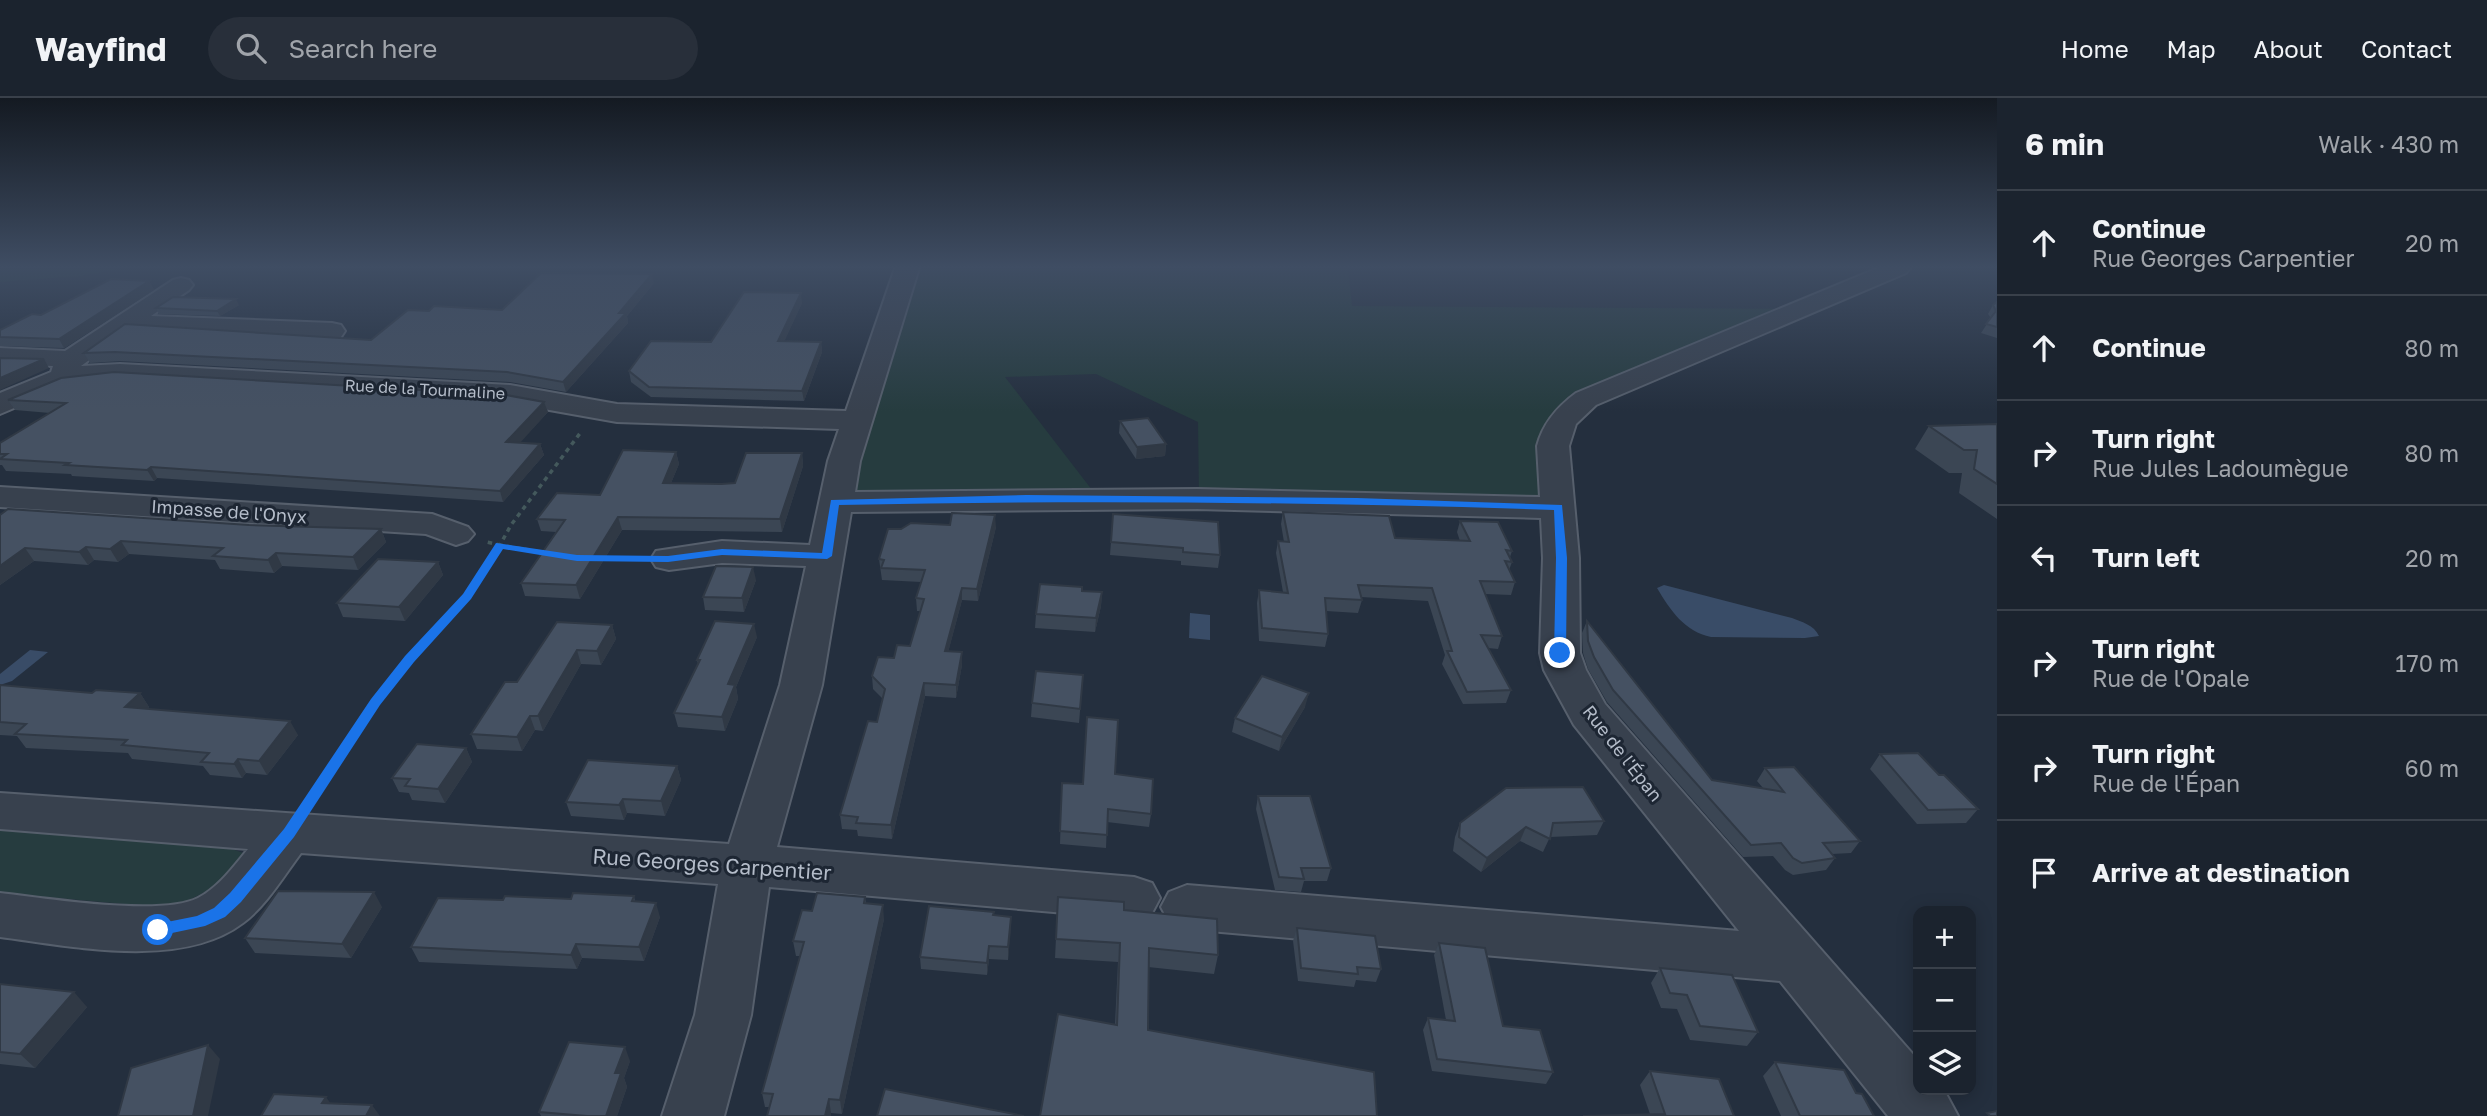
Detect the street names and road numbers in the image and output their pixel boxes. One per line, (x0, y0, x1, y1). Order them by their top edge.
street label: Rue de la Tourmaline (344, 375, 506, 403)
street label: Impasse de l'Onyx (150, 495, 308, 527)
street label: Rue de l'Épan (1579, 701, 1667, 805)
street label: Rue Georges Carpentier (592, 843, 832, 885)

